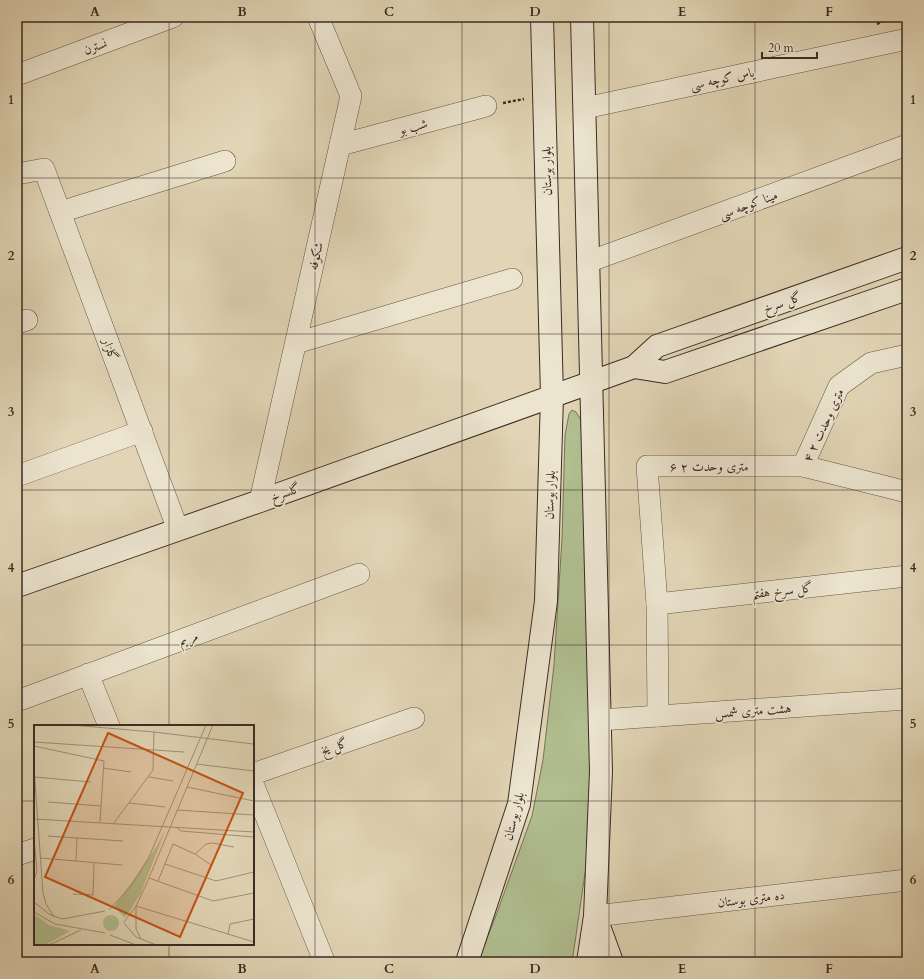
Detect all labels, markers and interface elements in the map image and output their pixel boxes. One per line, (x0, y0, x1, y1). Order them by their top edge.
text: A (90, 3, 100, 21)
text: B (237, 3, 247, 21)
text: C (384, 3, 394, 21)
text: D (529, 3, 541, 21)
text: E (678, 3, 686, 21)
text: F (825, 3, 833, 21)
street label: نسترن (81, 34, 110, 59)
scale bar (762, 34, 817, 60)
text: 20 m (768, 40, 795, 56)
street label: یاس کوچه سی (688, 63, 757, 95)
text: 1 (8, 91, 14, 109)
text: 1 (910, 91, 916, 109)
street label: شب بو (395, 114, 430, 140)
street label: بلوار بوستان (538, 146, 556, 196)
street label: مینا کوچه سی (717, 186, 780, 224)
street label: شکوفه (304, 240, 328, 272)
text: 2 (8, 247, 15, 265)
text: 2 (910, 247, 917, 265)
street label: گل سرخ (761, 288, 804, 320)
street label: گلزار (97, 334, 122, 363)
street label: ۴ متری وحدت ۲ (799, 386, 849, 465)
text: 3 (8, 403, 15, 421)
text: 3 (910, 403, 917, 421)
street label: ۶ متری وحدت ۲ (669, 458, 749, 476)
street label: بلوار بوستان (540, 470, 560, 520)
street label: گلسرخ (268, 479, 304, 509)
text: 4 (8, 559, 15, 577)
text: 4 (910, 559, 917, 577)
street label: گل سرخ هفتم (751, 579, 814, 607)
street label: مریم (176, 627, 201, 653)
street label: هشت متری شمس (714, 699, 792, 723)
text: 5 (8, 715, 14, 733)
text: 5 (910, 715, 916, 733)
inset map (34, 725, 254, 945)
street label: گل یخ (318, 734, 351, 762)
street label: بلوار بوستان (499, 790, 529, 842)
text: 6 (8, 871, 15, 889)
text: 6 (910, 871, 917, 889)
street label: ده متری بوستان (716, 886, 786, 912)
text: A (90, 960, 100, 978)
text: B (237, 960, 247, 978)
text: C (384, 960, 394, 978)
text: D (529, 960, 541, 978)
text: E (678, 960, 686, 978)
text: F (825, 960, 833, 978)

